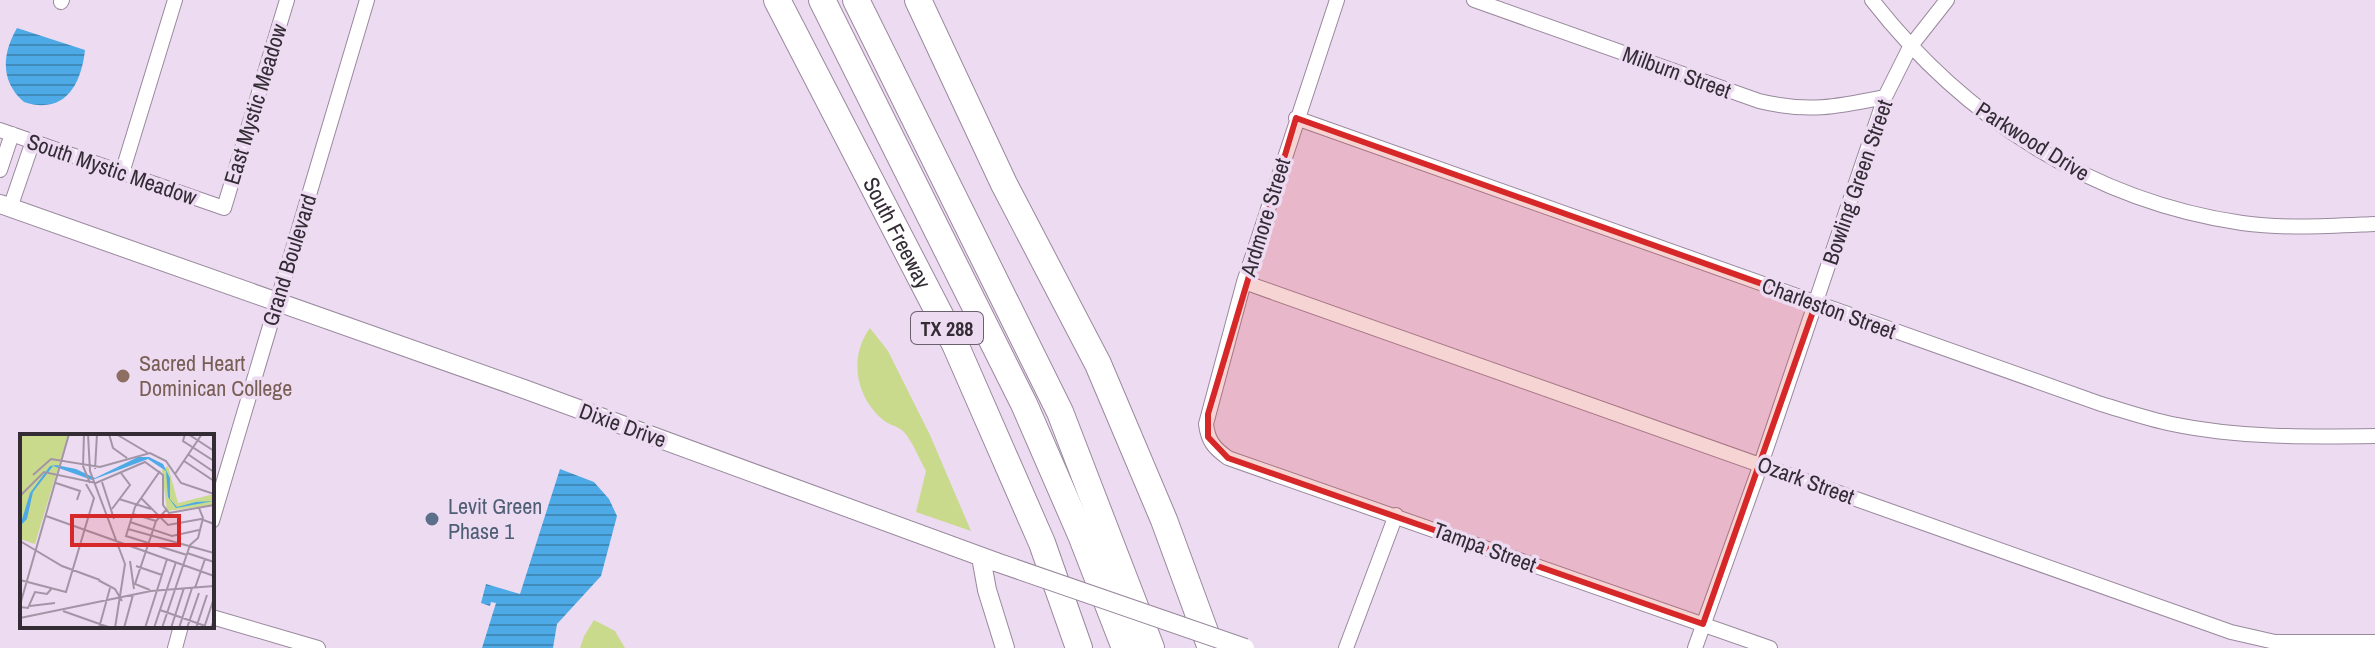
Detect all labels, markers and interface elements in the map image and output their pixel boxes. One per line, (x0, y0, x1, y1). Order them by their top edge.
street label: East Mystic Meadow (216, 20, 294, 188)
street label: Milburn Street (1619, 39, 1735, 105)
street label: Parkwood Drive (1971, 94, 2095, 188)
street label: Bowling Green Street (1815, 96, 1899, 268)
street label: South Mystic Meadow (23, 126, 201, 212)
street label: Ardmore Street (1232, 154, 1297, 281)
street label: South Freeway (856, 172, 939, 294)
street label: Grand Boulevard (255, 190, 323, 330)
street label: Charleston Street (1758, 270, 1900, 346)
road number: TX 288 (911, 312, 983, 344)
place label: Sacred Heart Dominican College (139, 348, 292, 403)
marker: Sacred Heart Dominican College (114, 367, 132, 385)
street label: Dixie Drive (575, 395, 671, 455)
inset map (20, 434, 214, 628)
street label: Ozark Street (1753, 449, 1859, 511)
place label: Levit Green Phase 1 (448, 491, 542, 546)
marker: Levit Green Phase 1 (423, 510, 441, 528)
street label: Tampa Street (1429, 514, 1541, 580)

